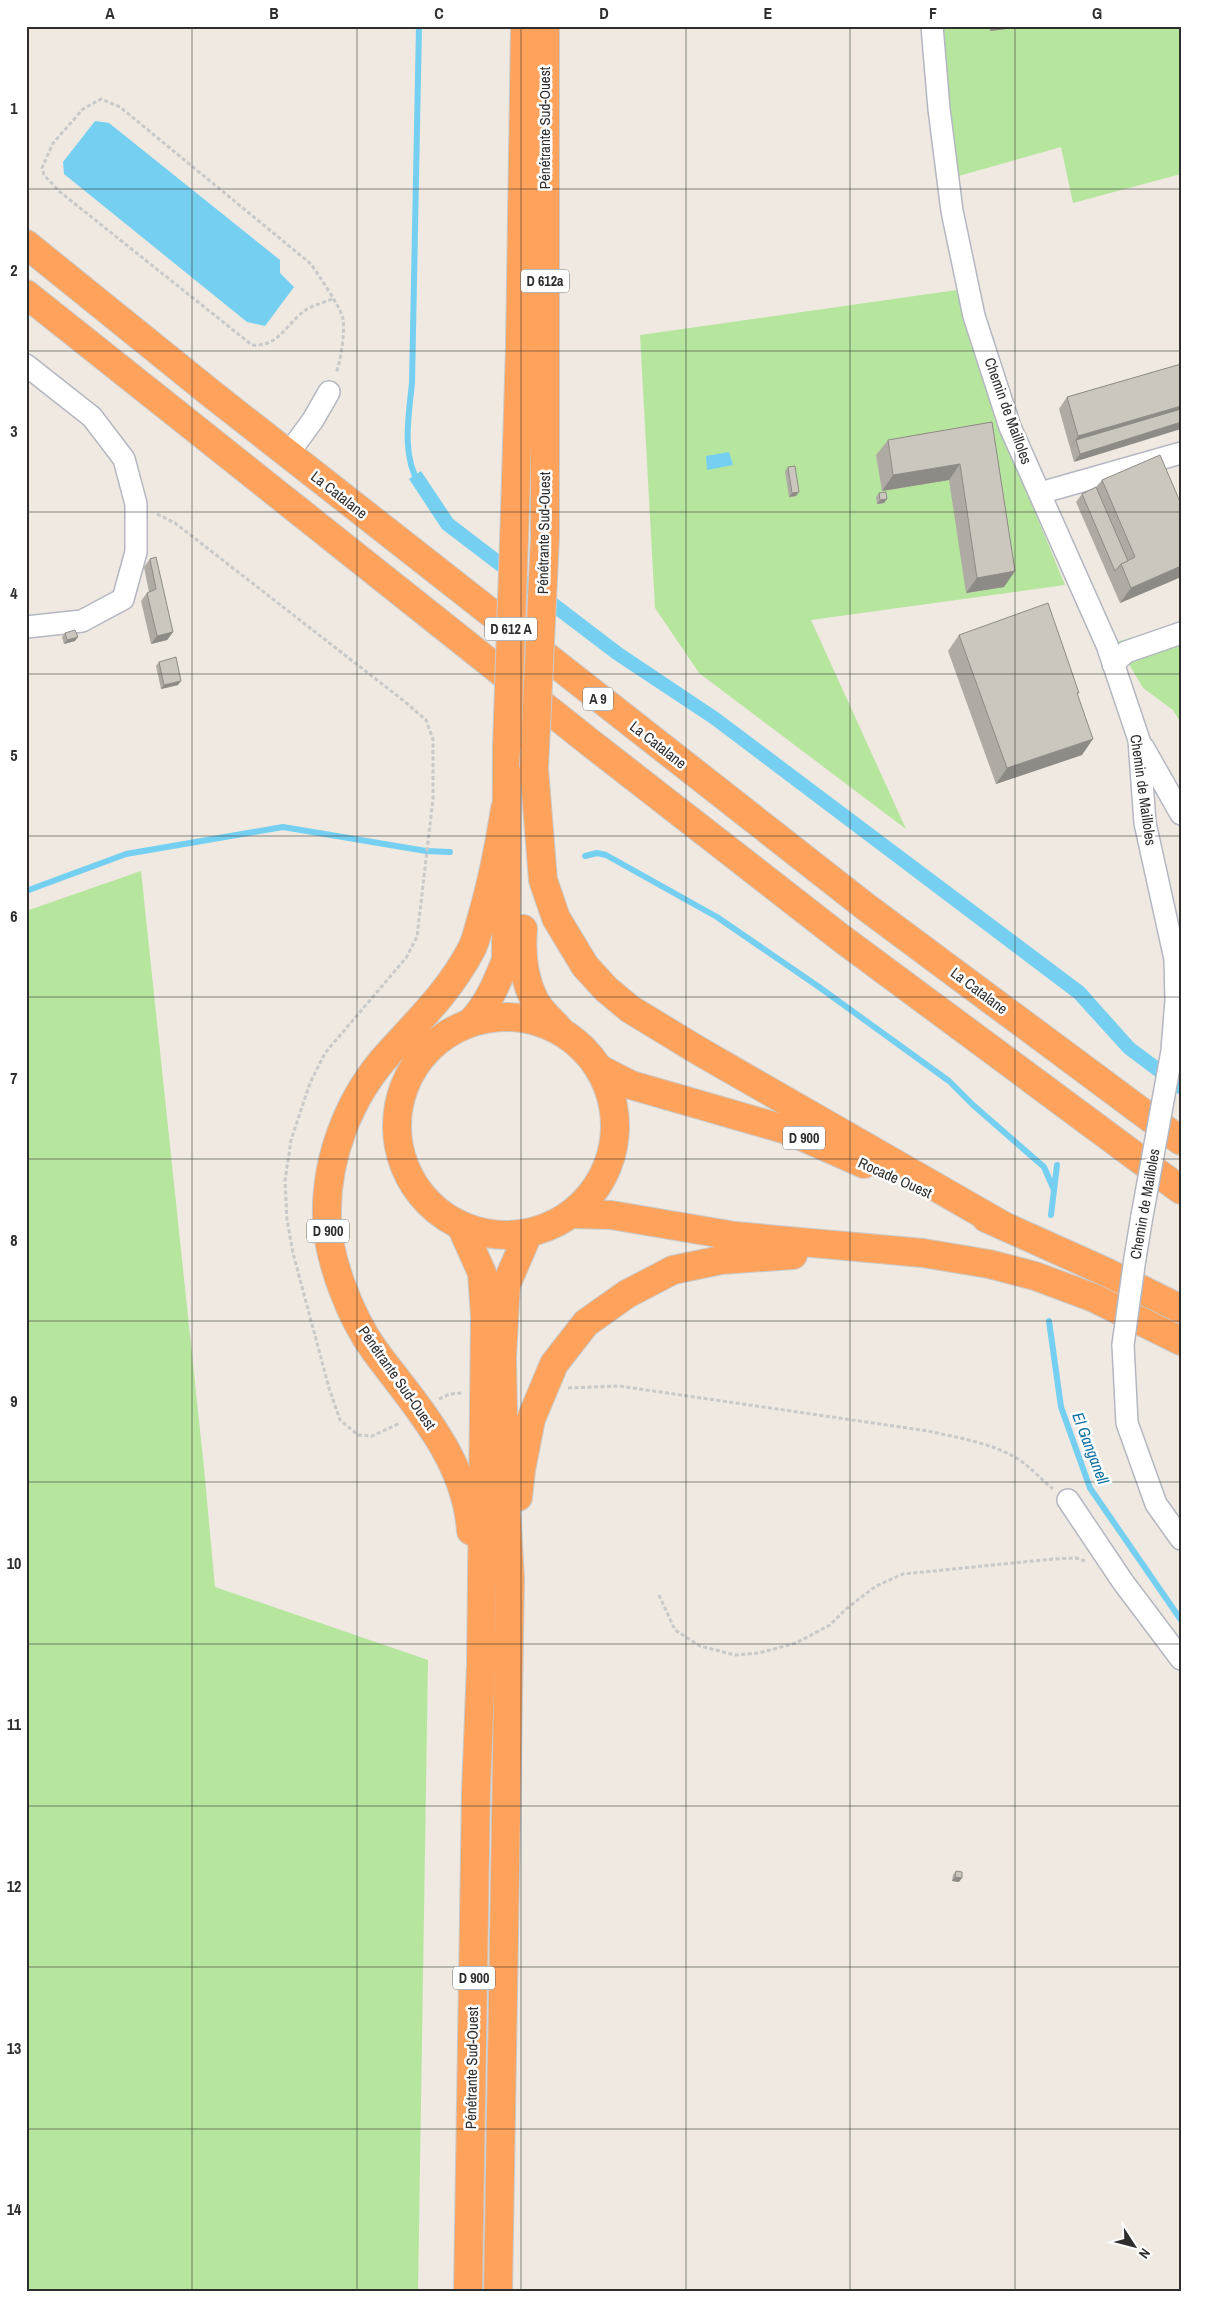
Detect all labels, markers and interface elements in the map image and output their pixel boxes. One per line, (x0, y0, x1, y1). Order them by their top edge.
text: A (105, 2, 115, 24)
text: B (269, 2, 279, 24)
text: C (434, 2, 444, 24)
text: D (599, 2, 609, 24)
text: E (764, 2, 773, 24)
text: F (929, 2, 937, 24)
text: G (1092, 2, 1102, 24)
street label: Pénétrante Sud-Ouest (534, 66, 555, 189)
text: 1 (10, 97, 18, 119)
text: 2 (10, 259, 18, 281)
road number: D 612a (521, 270, 569, 292)
street label: Chemin de Mailloles (979, 355, 1038, 467)
text: 3 (10, 420, 18, 442)
street label: La Catalane (307, 466, 372, 523)
street label: Pénétrante Sud-Ouest (532, 471, 555, 594)
text: 4 (10, 582, 18, 604)
road number: D 612 A (485, 618, 537, 640)
road number: A 9 (583, 688, 613, 711)
street label: La Catalane (626, 716, 691, 773)
street label: Chemin de Mailloles (1125, 733, 1162, 847)
text: 5 (10, 744, 18, 766)
text: 6 (10, 905, 18, 927)
street label: La Catalane (946, 962, 1012, 1019)
text: 7 (10, 1067, 18, 1089)
road number: D 900 (783, 1126, 825, 1150)
street label: Chemin de Mailloles (1124, 1147, 1165, 1261)
street label: Rocade Ouest (855, 1152, 936, 1203)
road number: D 900 (307, 1220, 349, 1242)
text: 8 (10, 1229, 18, 1251)
street label: Pénétrante Sud-Ouest (354, 1322, 441, 1434)
text: 9 (10, 1390, 18, 1412)
water label: El Ganganell (1067, 1409, 1115, 1488)
text: 10 (7, 1552, 21, 1574)
text: 11 (7, 1713, 22, 1735)
text: 12 (7, 1875, 21, 1897)
road number: D 900 (453, 1966, 495, 1990)
street label: Pénétrante Sud-Ouest (460, 2006, 483, 2129)
text: 13 (7, 2037, 21, 2059)
text: 14 (7, 2198, 22, 2220)
north arrow (1110, 2220, 1160, 2270)
text: N (1135, 2245, 1154, 2262)

